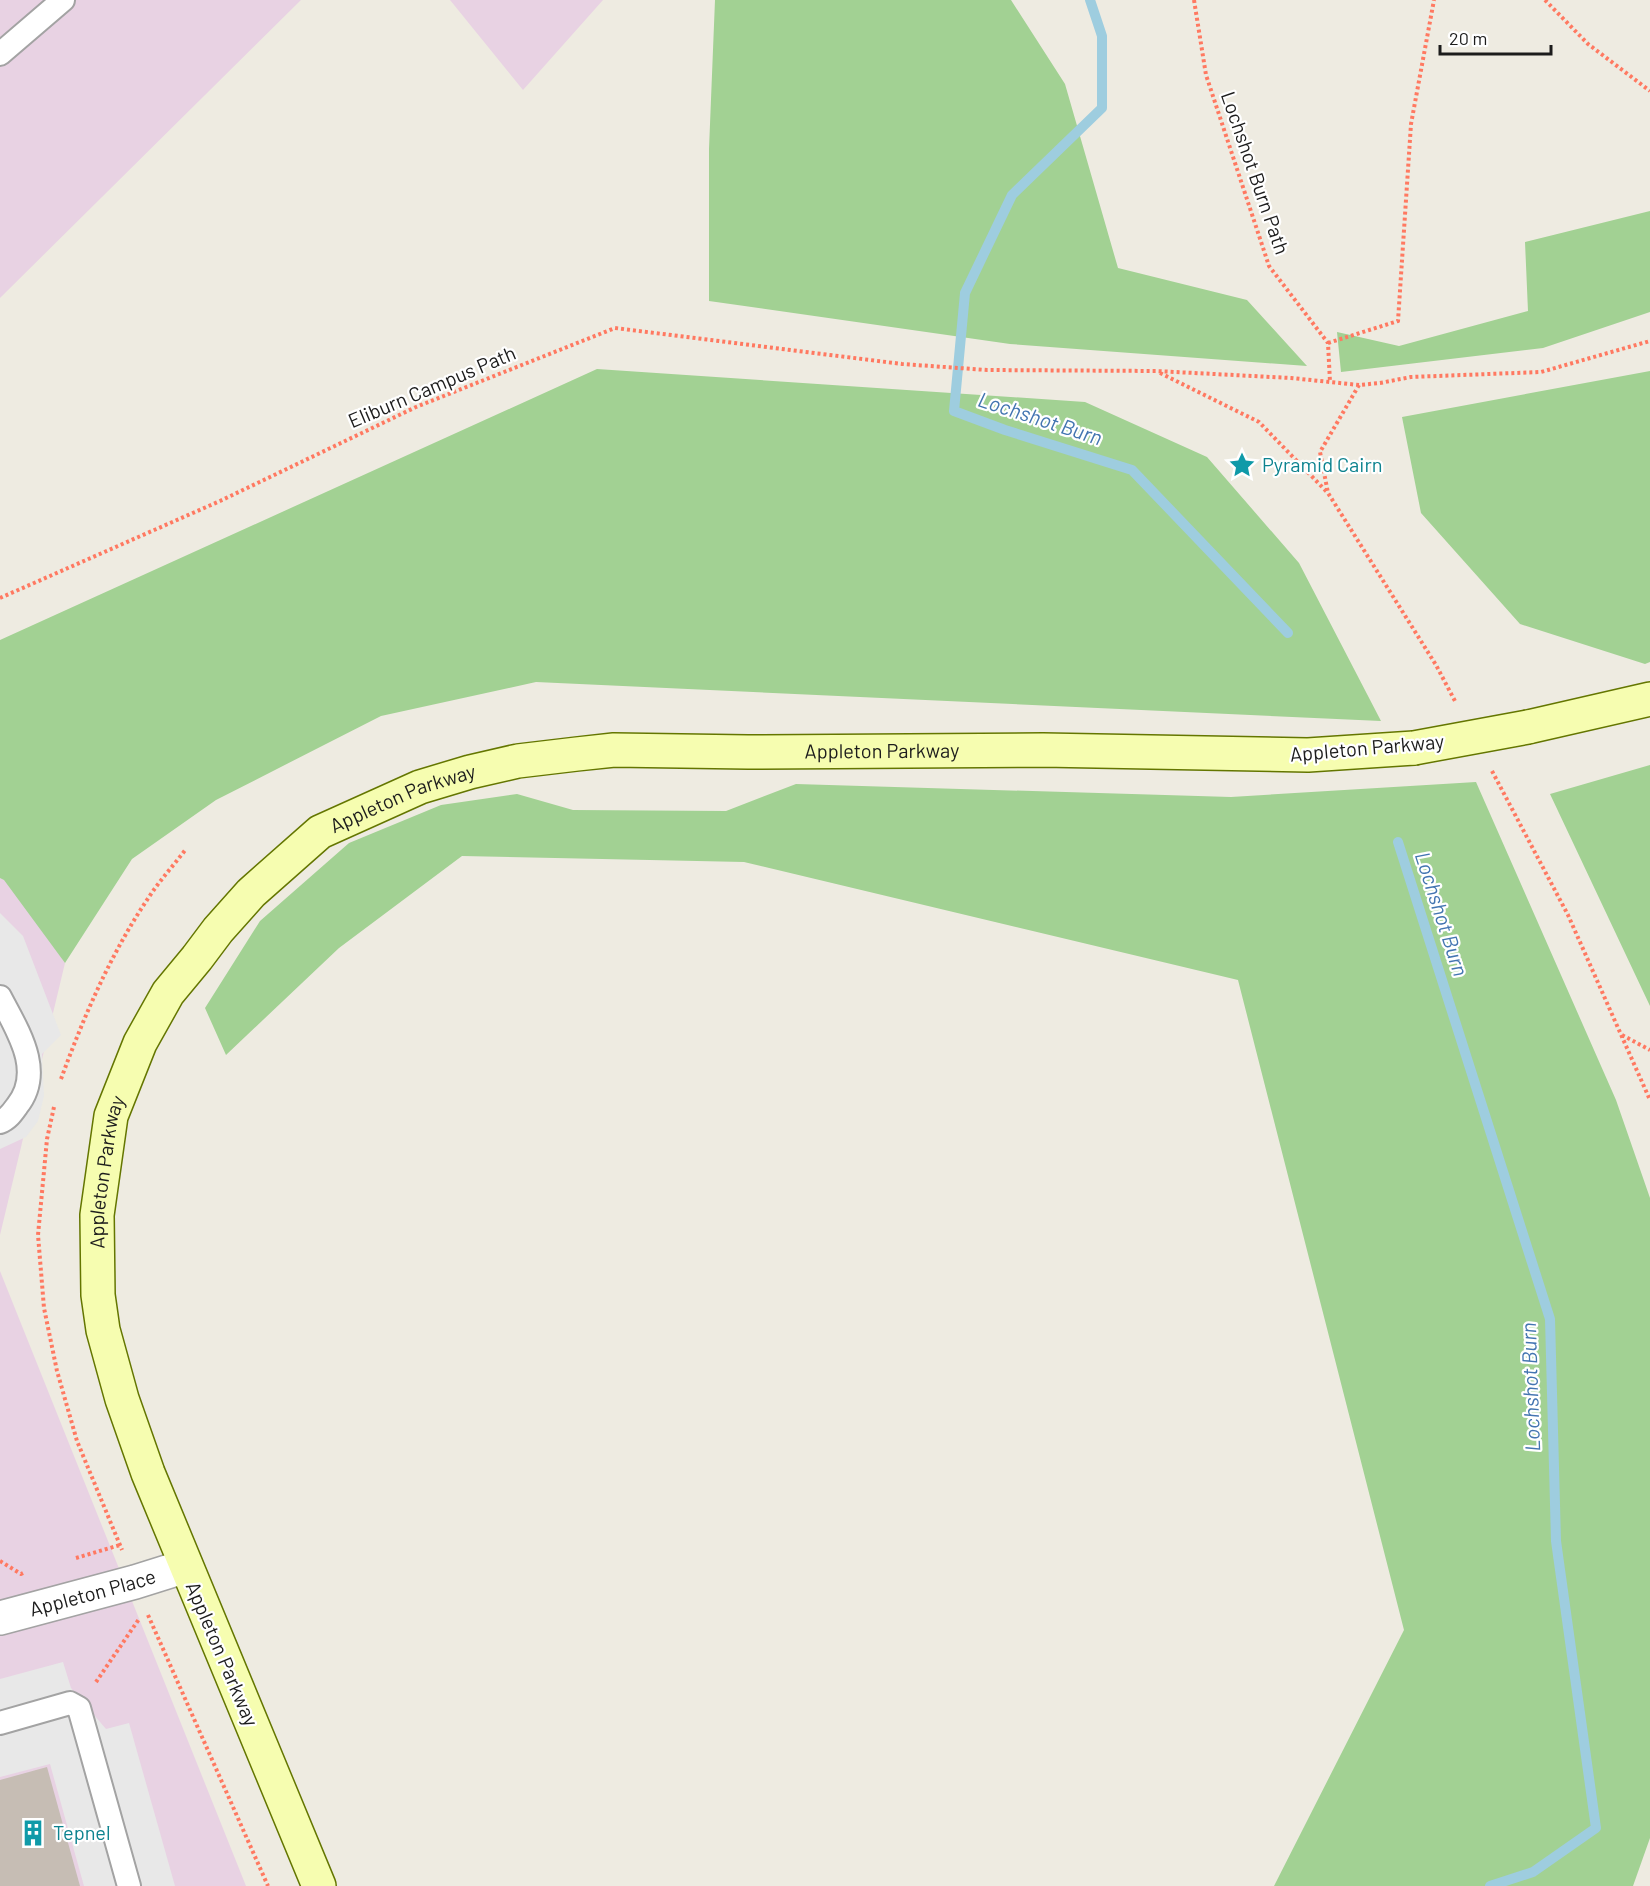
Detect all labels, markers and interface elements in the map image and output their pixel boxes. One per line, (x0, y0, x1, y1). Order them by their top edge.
scale bar (1440, 18, 1551, 56)
text: 20 m (1449, 27, 1487, 49)
street label: Lochshot Burn Path (1217, 88, 1295, 257)
street label: Eliburn Campus Path (344, 340, 519, 432)
water label: Lochshot Burn (975, 386, 1106, 449)
place icon: Pyramid Cairn (1227, 450, 1257, 480)
place label: Pyramid Cairn (1262, 452, 1382, 476)
street label: Appleton Parkway (1289, 728, 1445, 766)
street label: Appleton Parkway (804, 738, 959, 763)
street label: Appleton Parkway (326, 758, 478, 837)
water label: Lochshot Burn (1411, 848, 1474, 979)
street label: Appleton Parkway (84, 1092, 129, 1249)
water label: Lochshot Burn (1515, 1322, 1544, 1452)
street label: Appleton Place (27, 1563, 158, 1621)
street label: Appleton Parkway (182, 1578, 264, 1730)
building icon: Tepnel (18, 1818, 48, 1848)
place label: Tepnel (53, 1820, 111, 1844)

